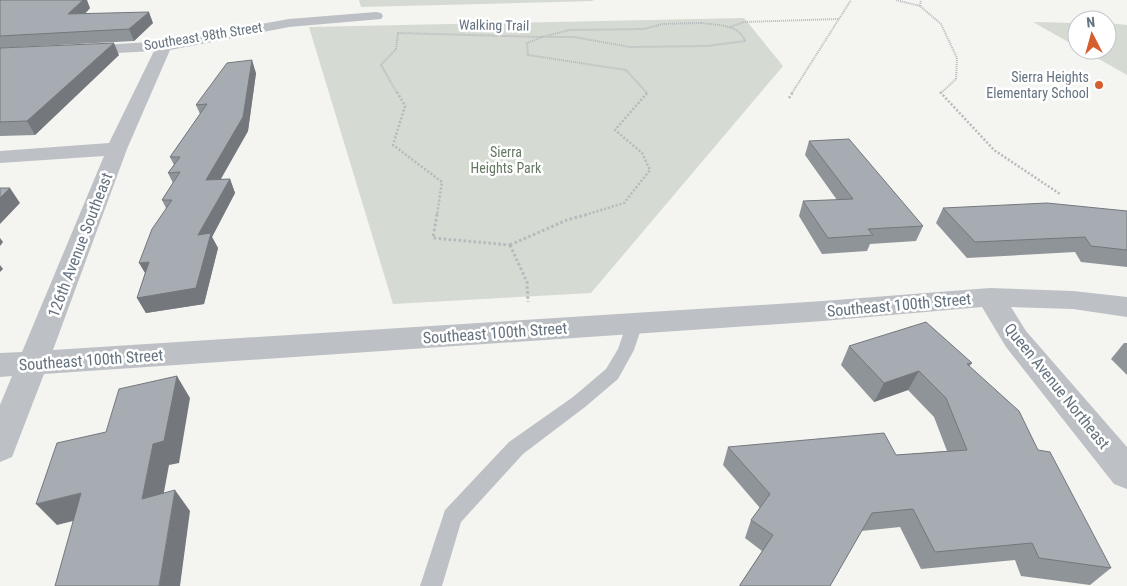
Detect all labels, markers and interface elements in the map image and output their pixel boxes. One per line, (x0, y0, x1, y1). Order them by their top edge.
north arrow (1067, 10, 1117, 60)
text: N (1086, 14, 1096, 30)
street label: Walking Trail (459, 16, 529, 34)
street label: Southeast 98th Street (143, 19, 263, 53)
place label: Sierra Heights Elementary School (986, 69, 1089, 101)
marker: Sierra Heights Elementary School (1093, 79, 1105, 91)
park label: Sierra Heights Park (471, 144, 542, 176)
street label: 126th Avenue Southeast (44, 170, 116, 320)
street label: Southeast 100th Street (826, 289, 972, 321)
street label: Southeast 100th Street (422, 318, 568, 348)
street label: Queen Avenue Northeast (1000, 319, 1114, 453)
street label: Southeast 100th Street (18, 345, 164, 375)

